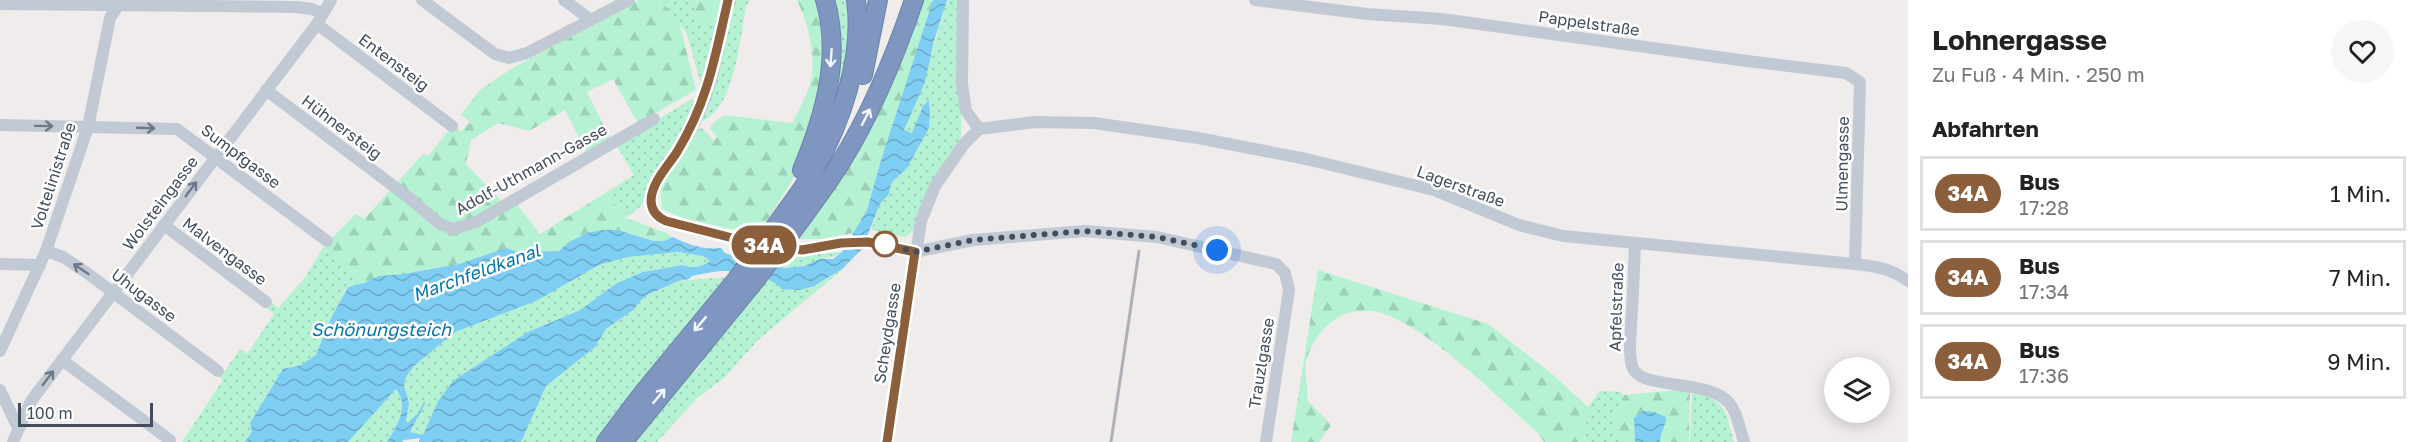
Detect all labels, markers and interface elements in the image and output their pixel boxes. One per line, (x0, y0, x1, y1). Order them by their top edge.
street label: Pappelstraße (1537, 6, 1641, 40)
button: heart (2331, 20, 2394, 83)
text: Lohnergasse (1932, 23, 2107, 56)
street label: Entensteig (355, 29, 433, 95)
one-way arrow (825, 47, 836, 67)
text: Zu Fuß · 4 Min. · 250 m (1932, 62, 2145, 86)
street label: Hühnersteig (298, 90, 386, 164)
one-way arrow (861, 108, 872, 126)
text: Abfahrten (1932, 115, 2039, 142)
street label: Ulmengasse (1831, 116, 1853, 212)
street label: Adolf-Uthmann-Gasse (452, 119, 610, 219)
street label: Voltelinistraße (26, 120, 80, 232)
one-way arrow (33, 120, 53, 132)
street label: Sumpfgasse (197, 120, 285, 192)
one-way arrow (136, 123, 156, 134)
street label: Wolsteingasse (118, 152, 202, 254)
street label: Lagerstraße (1414, 161, 1508, 211)
text: Bus (2019, 168, 2060, 195)
text: 34A (1948, 180, 1988, 206)
text: 1 Min. (2330, 180, 2391, 207)
one-way arrow (185, 181, 197, 197)
text: 17:28 (2019, 195, 2069, 219)
street label: Malvengasse (179, 213, 271, 289)
line badge: 34A (730, 226, 798, 264)
unlabelled marker (872, 231, 898, 257)
text: 34A (744, 232, 784, 258)
your location (1202, 235, 1232, 265)
water label: Marchfeldkanal (409, 238, 544, 305)
text: Bus (2019, 252, 2060, 279)
street label: Apfelstraße (1604, 262, 1628, 352)
one-way arrow (73, 263, 90, 275)
street label: Uhugasse (108, 264, 180, 326)
text: 34A (1948, 264, 1988, 290)
text: 7 Min. (2329, 264, 2391, 291)
text: 17:34 (2019, 279, 2069, 303)
street label: Scheydgasse (869, 281, 905, 385)
one-way arrow (693, 316, 706, 332)
street label: Trauzlgasse (1244, 316, 1278, 410)
water label: Schönungsteich (311, 318, 452, 340)
text: Bus (2019, 336, 2060, 363)
text: 34A (1948, 348, 1988, 374)
text: 9 Min. (2327, 348, 2391, 375)
map controls (1824, 357, 1890, 423)
button: layers (1824, 357, 1890, 423)
text: 17:36 (2019, 363, 2069, 387)
one-way arrow (42, 370, 55, 386)
one-way arrow (652, 388, 665, 404)
scale bar (18, 400, 153, 428)
text: 100 m (27, 403, 73, 423)

